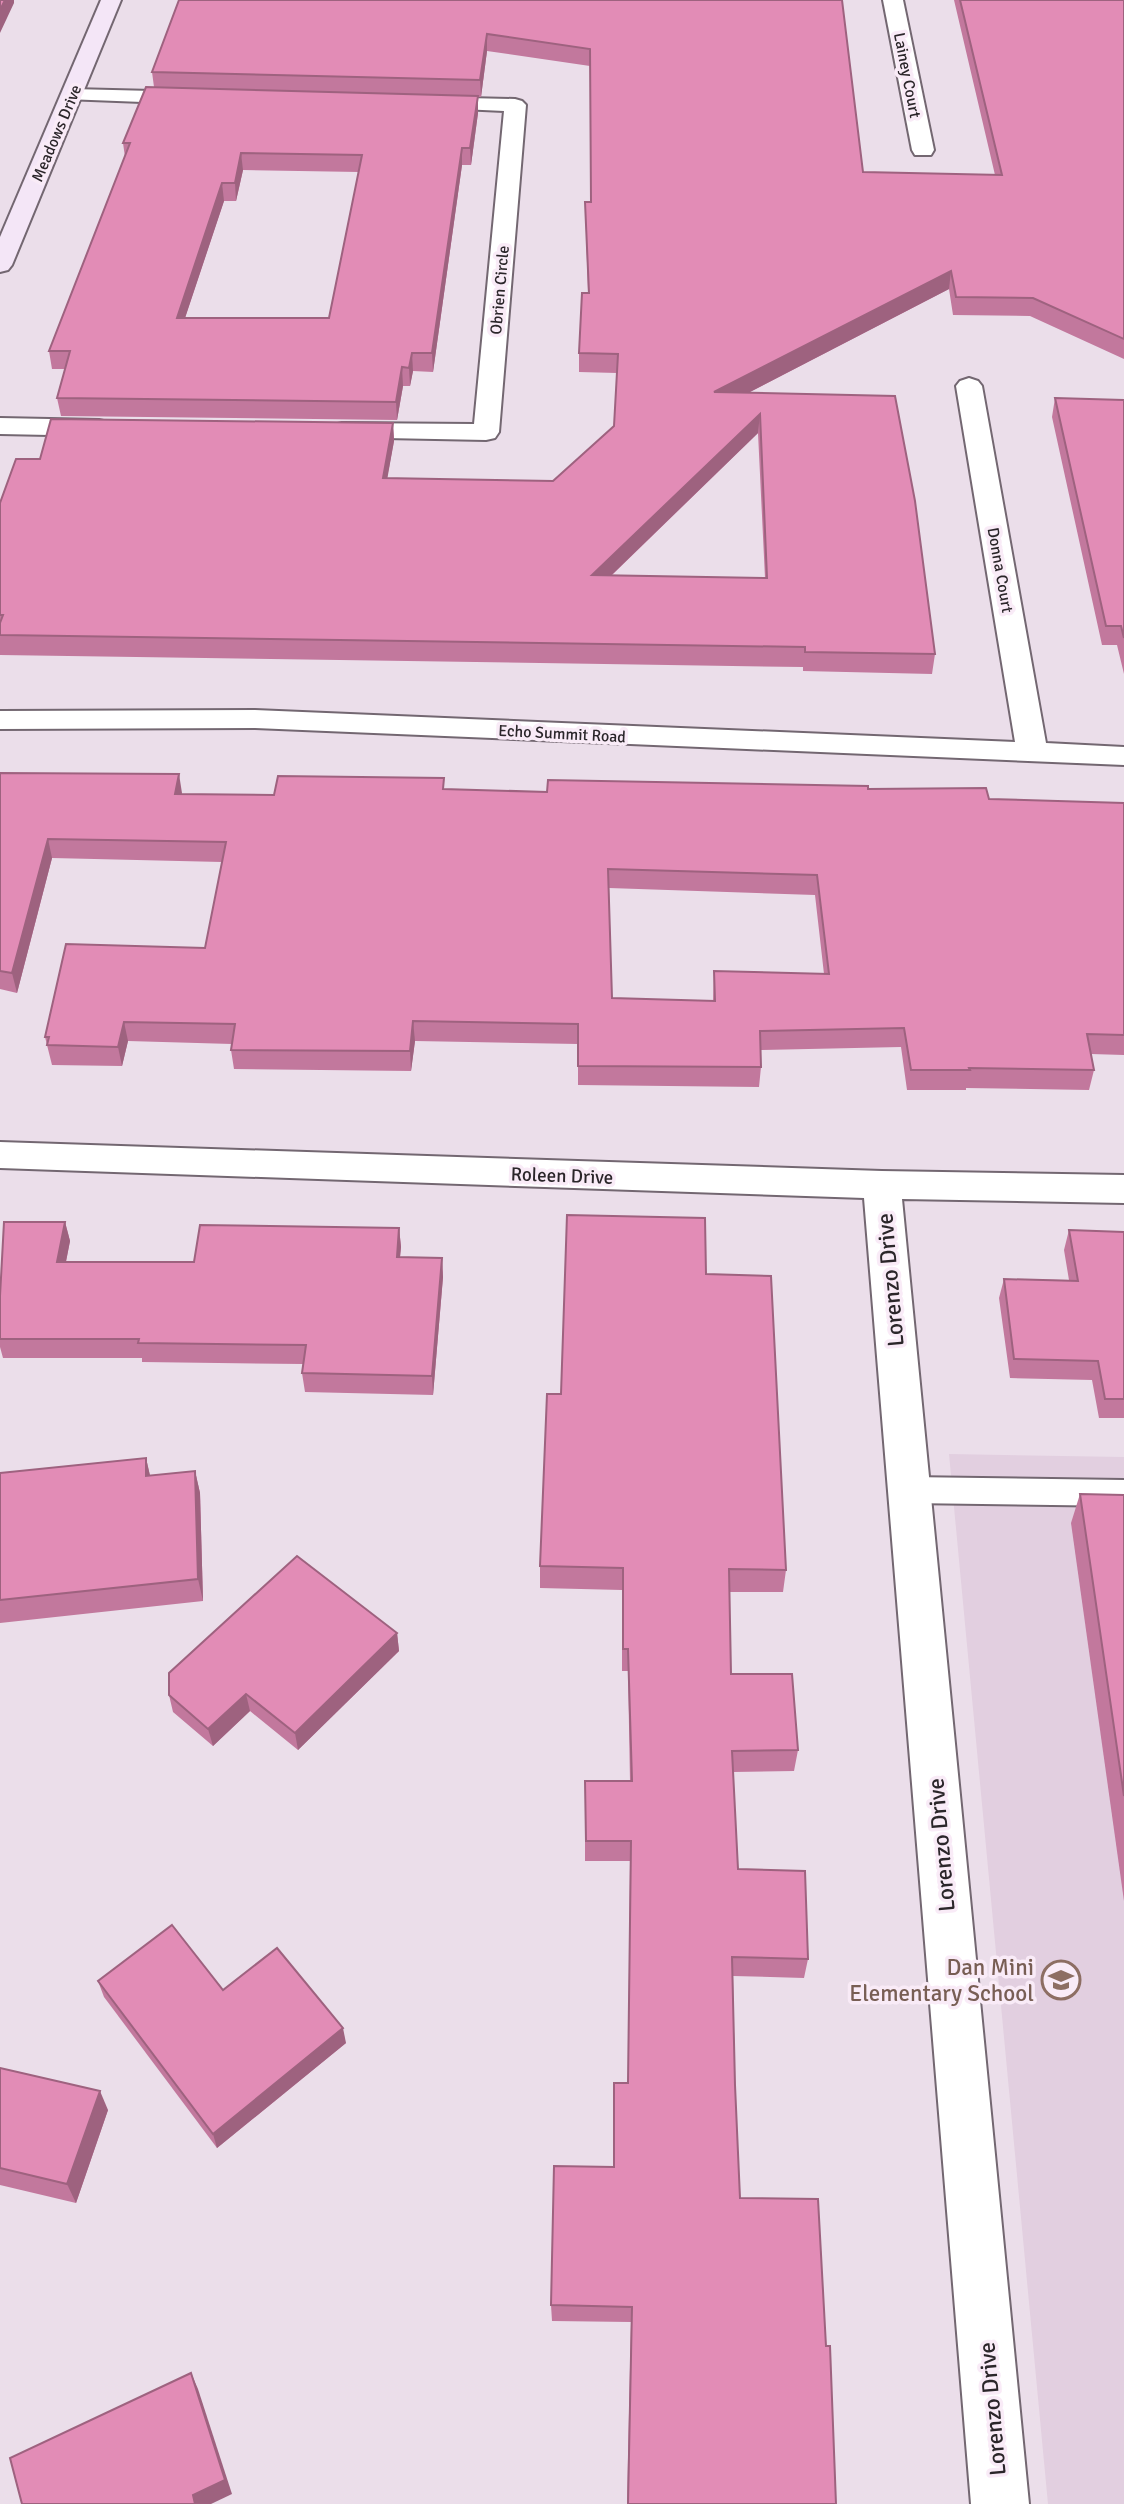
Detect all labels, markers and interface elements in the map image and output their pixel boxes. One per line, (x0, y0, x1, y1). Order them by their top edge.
street label: Lainey Court (889, 31, 925, 120)
street label: Meadows Drive (27, 82, 86, 185)
street label: Obrien Circle (486, 245, 514, 335)
street label: Donna Court (983, 526, 1017, 615)
street label: Echo Summit Road (498, 721, 626, 747)
street label: Roleen Drive (510, 1162, 614, 1190)
street label: Lorenzo Drive (870, 1212, 911, 1348)
street label: Lorenzo Drive (921, 1777, 962, 1913)
place label: Dan Mini Elementary School (849, 1953, 1034, 2008)
school or university icon: Dan Mini Elementary School (1040, 1959, 1082, 2001)
street label: Lorenzo Drive (972, 2341, 1013, 2477)

